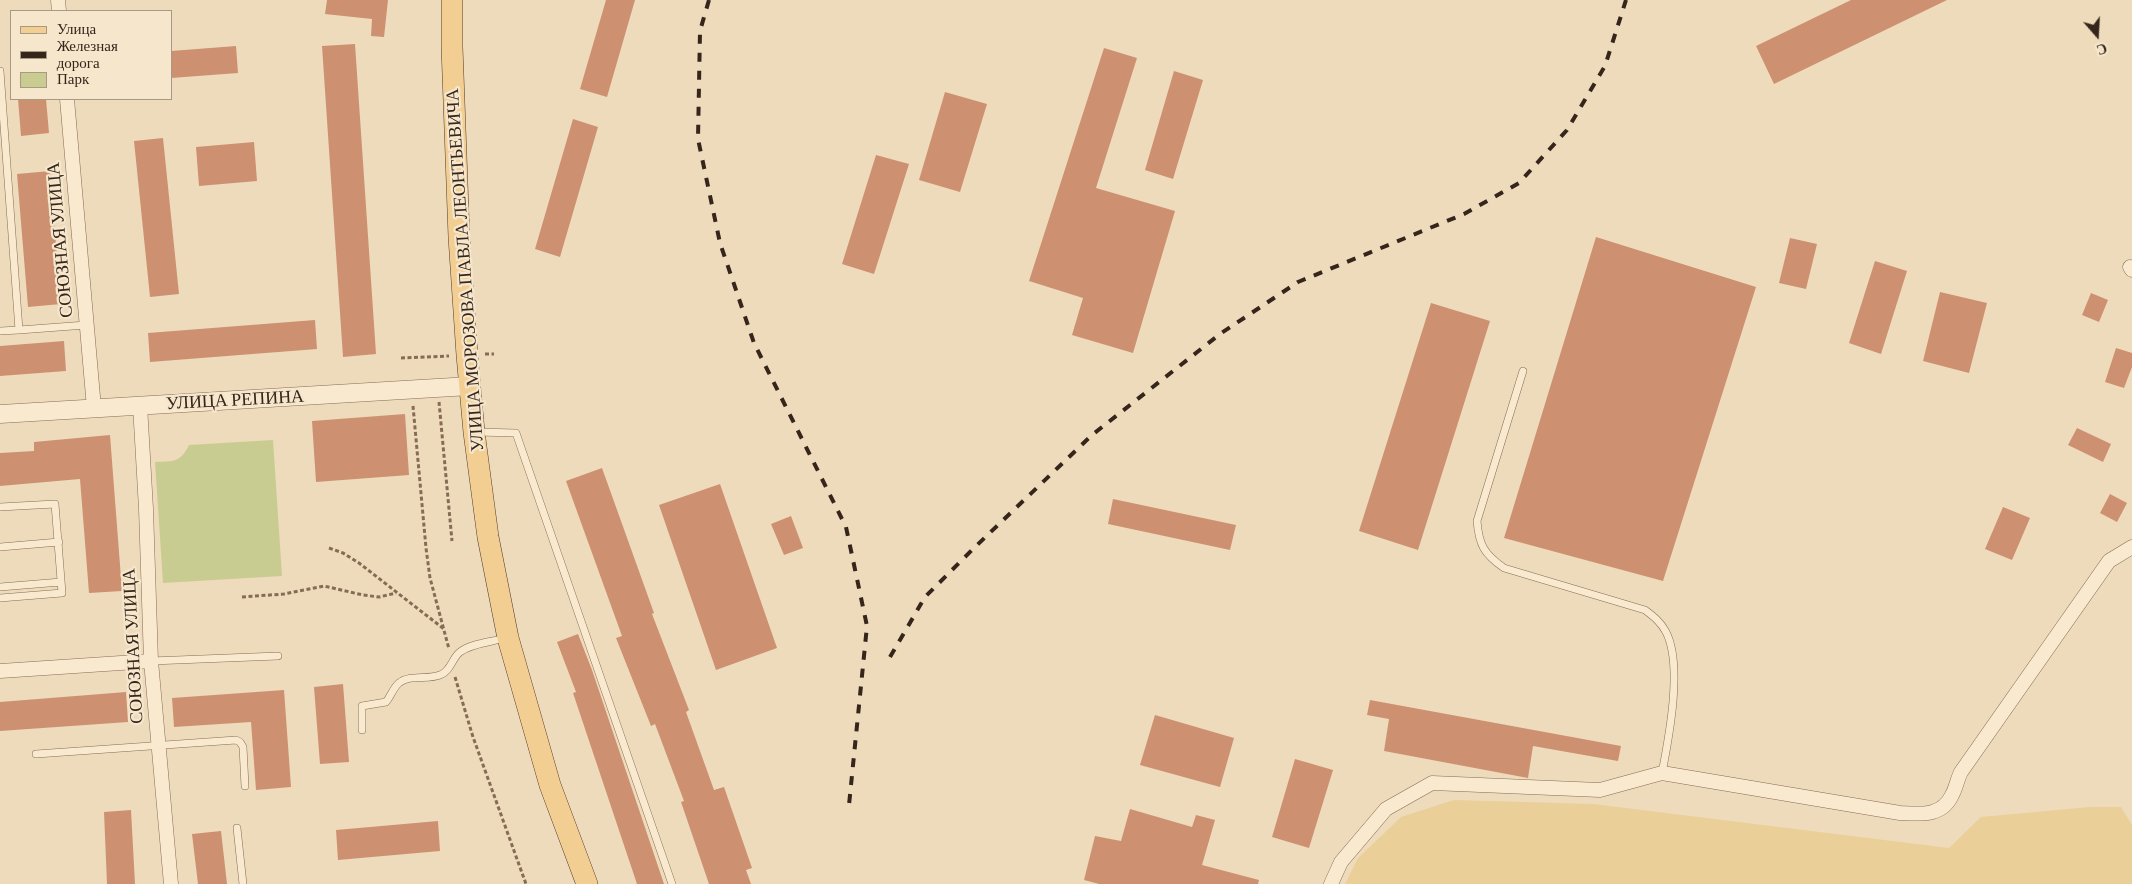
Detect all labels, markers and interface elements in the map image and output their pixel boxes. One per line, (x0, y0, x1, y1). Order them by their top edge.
legend (10, 10, 172, 100)
north arrow (2072, 10, 2122, 60)
text: Улица (57, 21, 96, 37)
text: Железная дорога (57, 38, 118, 71)
text: С (2094, 40, 2109, 58)
text: Парк (57, 71, 89, 87)
street label: УЛИЦА МОРОЗОВА ПАВЛА ЛЕОНТЬЕВИЧА (442, 88, 488, 452)
street label: СОЮЗНАЯ УЛИЦА (42, 161, 78, 319)
street label: УЛИЦА РЕПИНА (165, 386, 305, 414)
street label: СОЮЗНАЯ УЛИЦА (118, 568, 148, 724)

